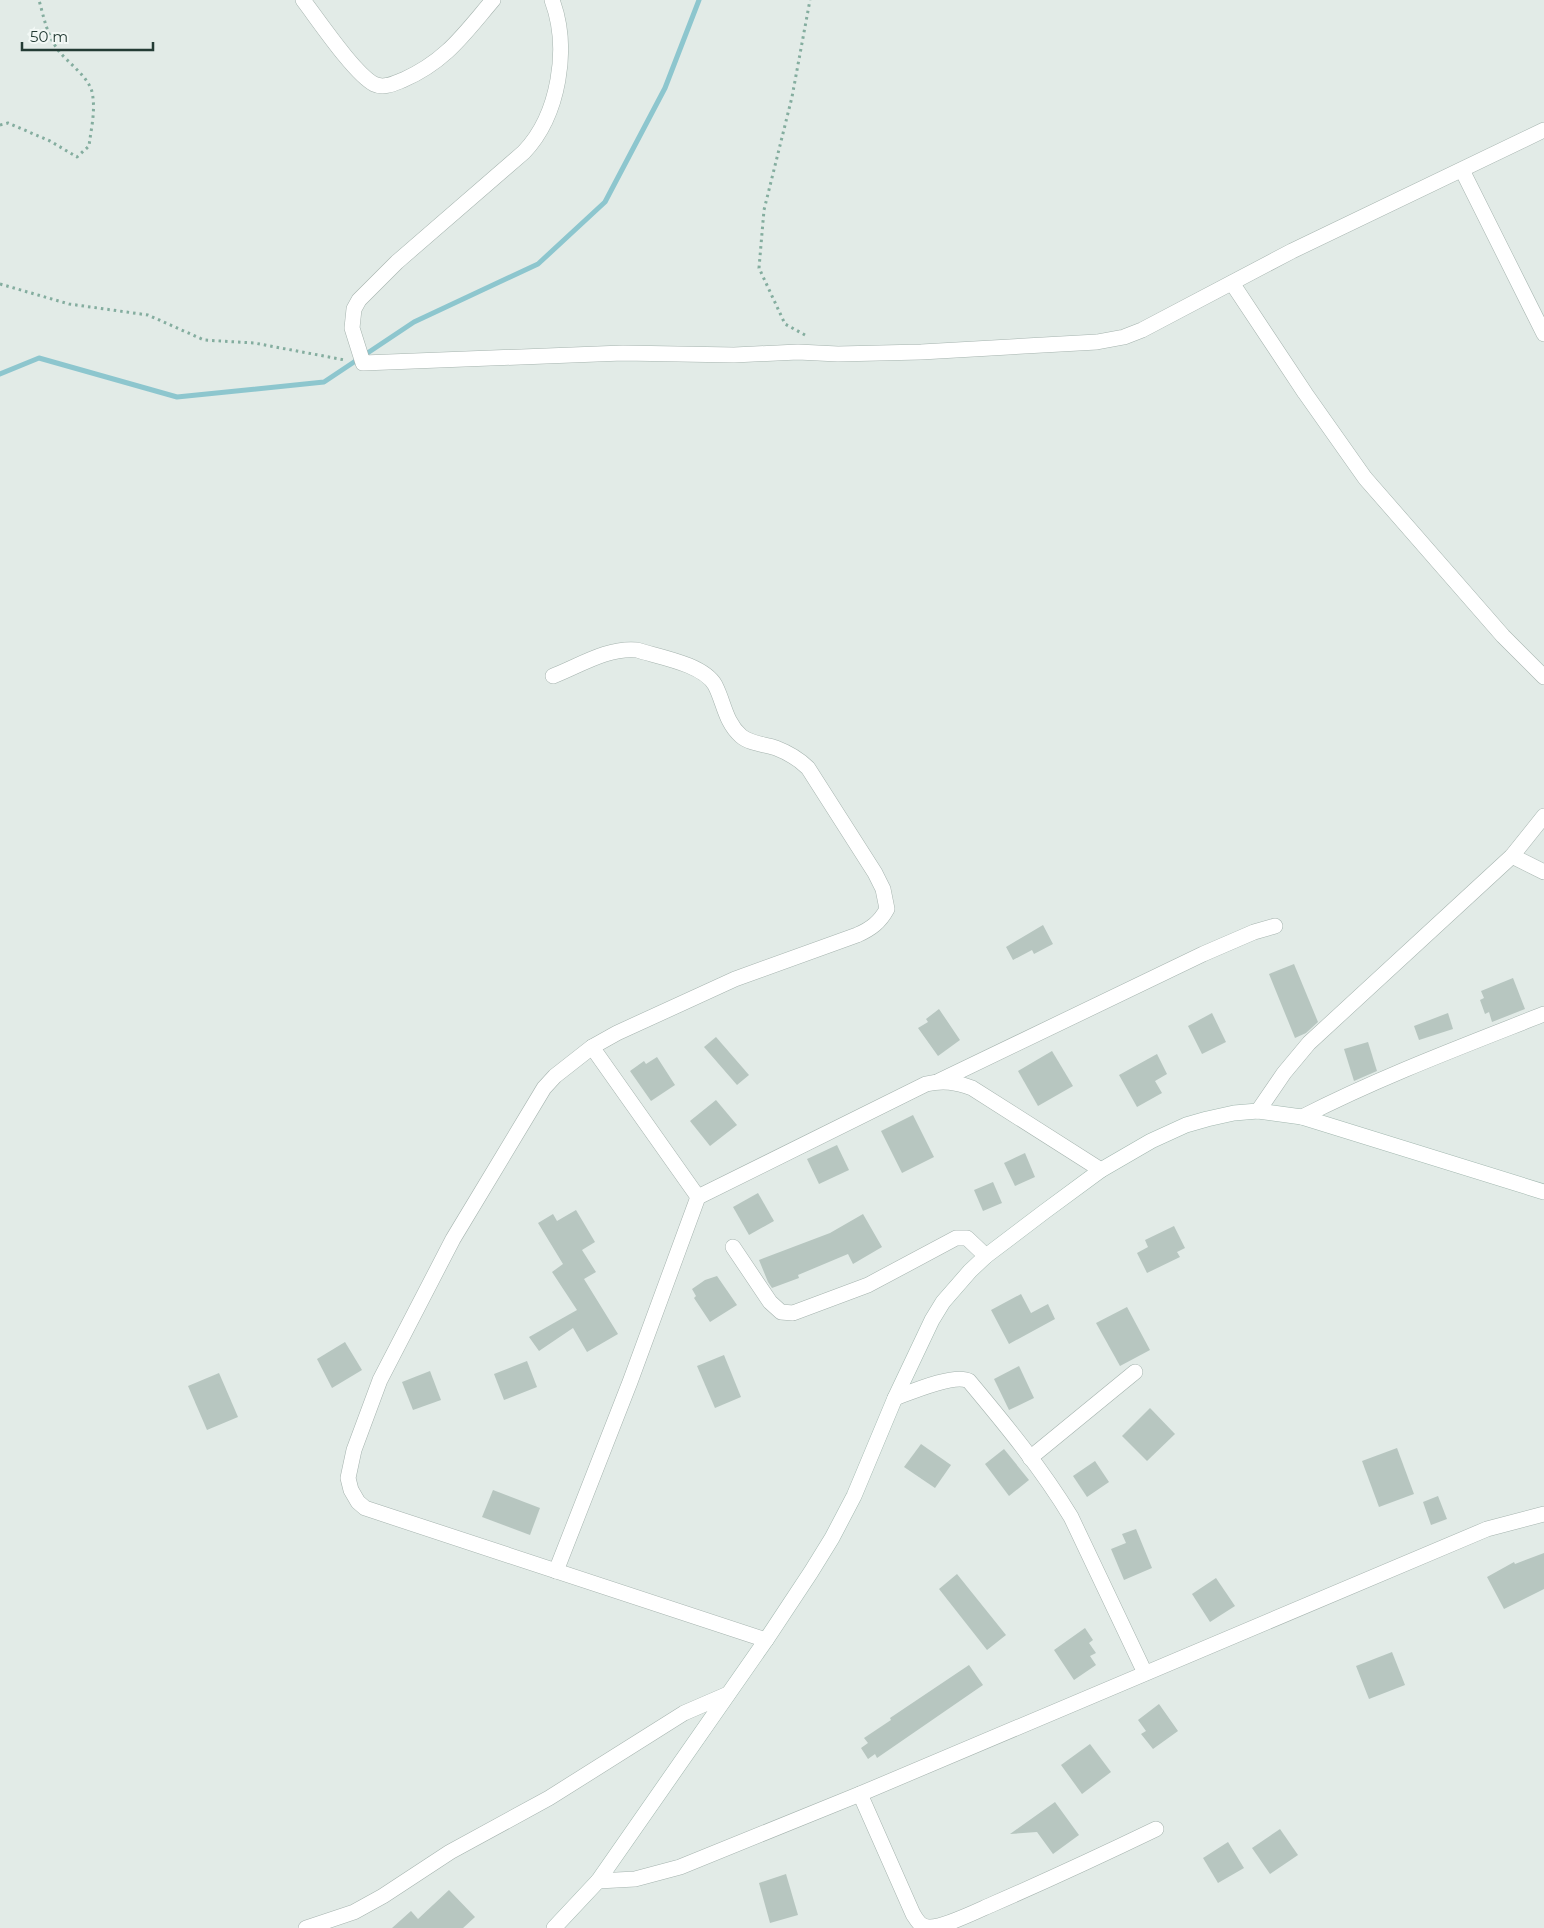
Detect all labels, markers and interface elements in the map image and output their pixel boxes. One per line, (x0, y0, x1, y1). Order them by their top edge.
scale bar (22, 20, 154, 52)
text: 50 m (30, 27, 68, 46)

